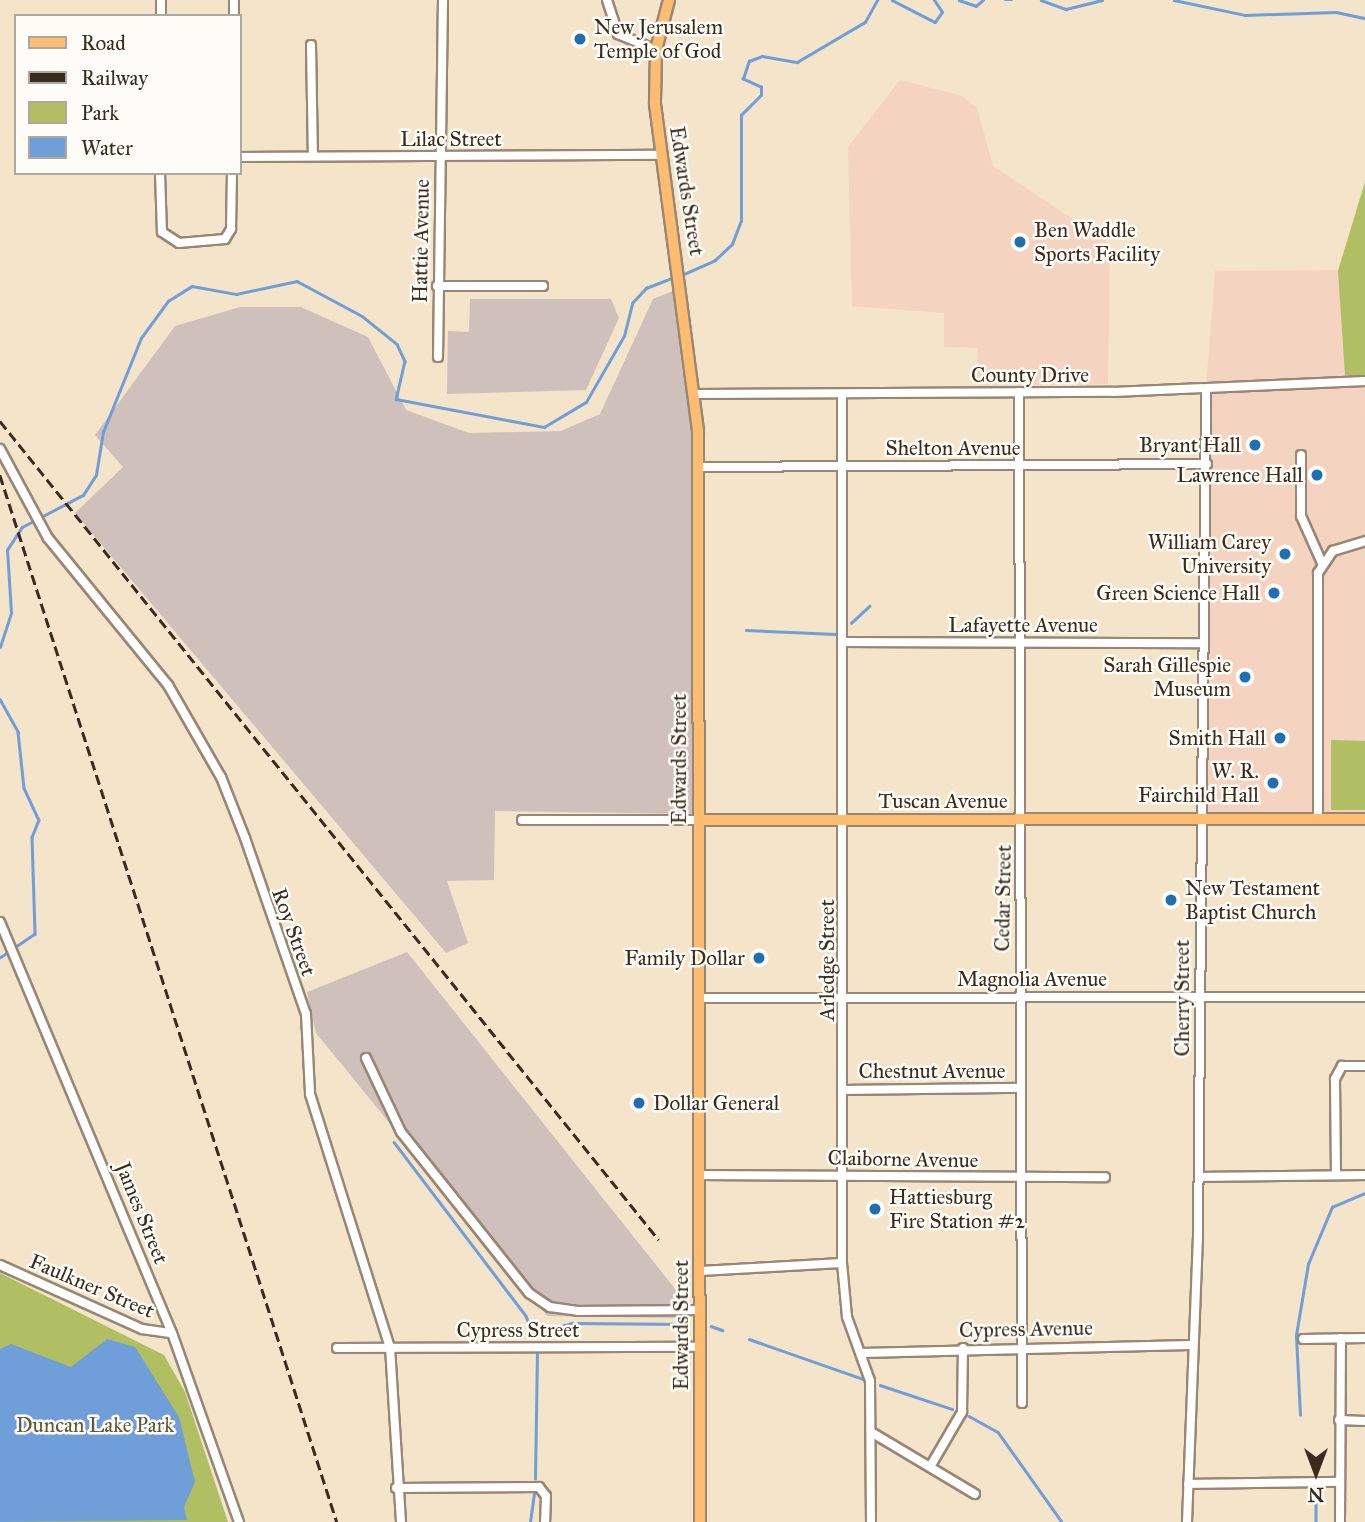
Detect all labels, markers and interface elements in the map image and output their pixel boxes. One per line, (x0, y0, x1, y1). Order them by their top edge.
legend (14, 14, 242, 175)
place label: New Jerusalem Temple of God (594, 14, 723, 64)
text: Road (81, 30, 126, 56)
marker: New Jerusalem Temple of God (572, 31, 588, 47)
text: Railway (81, 65, 148, 91)
text: Park (81, 100, 119, 126)
street label: Edwards Street (664, 124, 710, 258)
street label: Lilac Street (400, 126, 502, 152)
text: Water (81, 135, 133, 161)
street label: Hattie Avenue (407, 179, 435, 303)
place label: Ben Waddle Sports Facility (1034, 217, 1160, 267)
marker: Ben Waddle Sports Facility (1012, 234, 1028, 250)
street label: County Drive (971, 362, 1089, 388)
place label: Bryant Hall (1139, 432, 1241, 458)
street label: Shelton Avenue (885, 435, 1021, 461)
marker: Bryant Hall (1247, 437, 1263, 453)
place label: Lawrence Hall (1177, 462, 1303, 488)
marker: Lawrence Hall (1309, 467, 1325, 483)
place label: William Carey University (1148, 529, 1271, 579)
marker: William Carey University (1277, 546, 1293, 562)
place label: Green Science Hall (1096, 580, 1260, 606)
marker: Green Science Hall (1266, 585, 1282, 601)
street label: Lafayette Avenue (948, 612, 1098, 638)
place label: Sarah Gillespie Museum (1103, 652, 1231, 702)
marker: Sarah Gillespie Museum (1237, 669, 1253, 685)
street label: Edwards Street (666, 694, 692, 824)
place label: Smith Hall (1169, 725, 1266, 751)
marker: Smith Hall (1272, 730, 1288, 746)
place label: W. R. Fairchild Hall (1138, 758, 1259, 808)
marker: W. R. Fairchild Hall (1265, 775, 1281, 791)
street label: Tuscan Avenue (878, 788, 1008, 814)
street label: Cedar Street (989, 844, 1017, 952)
place label: New Testament Baptist Church (1185, 875, 1320, 925)
street label: Roy Street (266, 885, 322, 979)
marker: New Testament Baptist Church (1163, 892, 1179, 908)
street label: Arledge Street (814, 899, 840, 1021)
street label: Cherry Street (1169, 940, 1195, 1056)
place label: Family Dollar (624, 945, 745, 971)
marker: Family Dollar (751, 950, 767, 966)
street label: Magnolia Avenue (957, 966, 1107, 992)
street label: Chestnut Avenue (858, 1058, 1006, 1084)
place label: Dollar General (653, 1090, 779, 1116)
marker: Dollar General (631, 1095, 647, 1111)
street label: Claiborne Avenue (827, 1145, 979, 1173)
street label: James Street (110, 1158, 174, 1268)
place label: Hattiesburg Fire Station #2 (889, 1184, 1025, 1234)
marker: Hattiesburg Fire Station #2 (867, 1201, 883, 1217)
street label: Faulkner Street (26, 1248, 158, 1324)
street label: Edwards Street (668, 1260, 694, 1390)
street label: Cypress Avenue (959, 1315, 1093, 1343)
street label: Cypress Street (456, 1317, 580, 1343)
park label: Duncan Lake Park (16, 1412, 174, 1438)
north arrow (1281, 1438, 1351, 1508)
text: N (1308, 1483, 1324, 1506)

